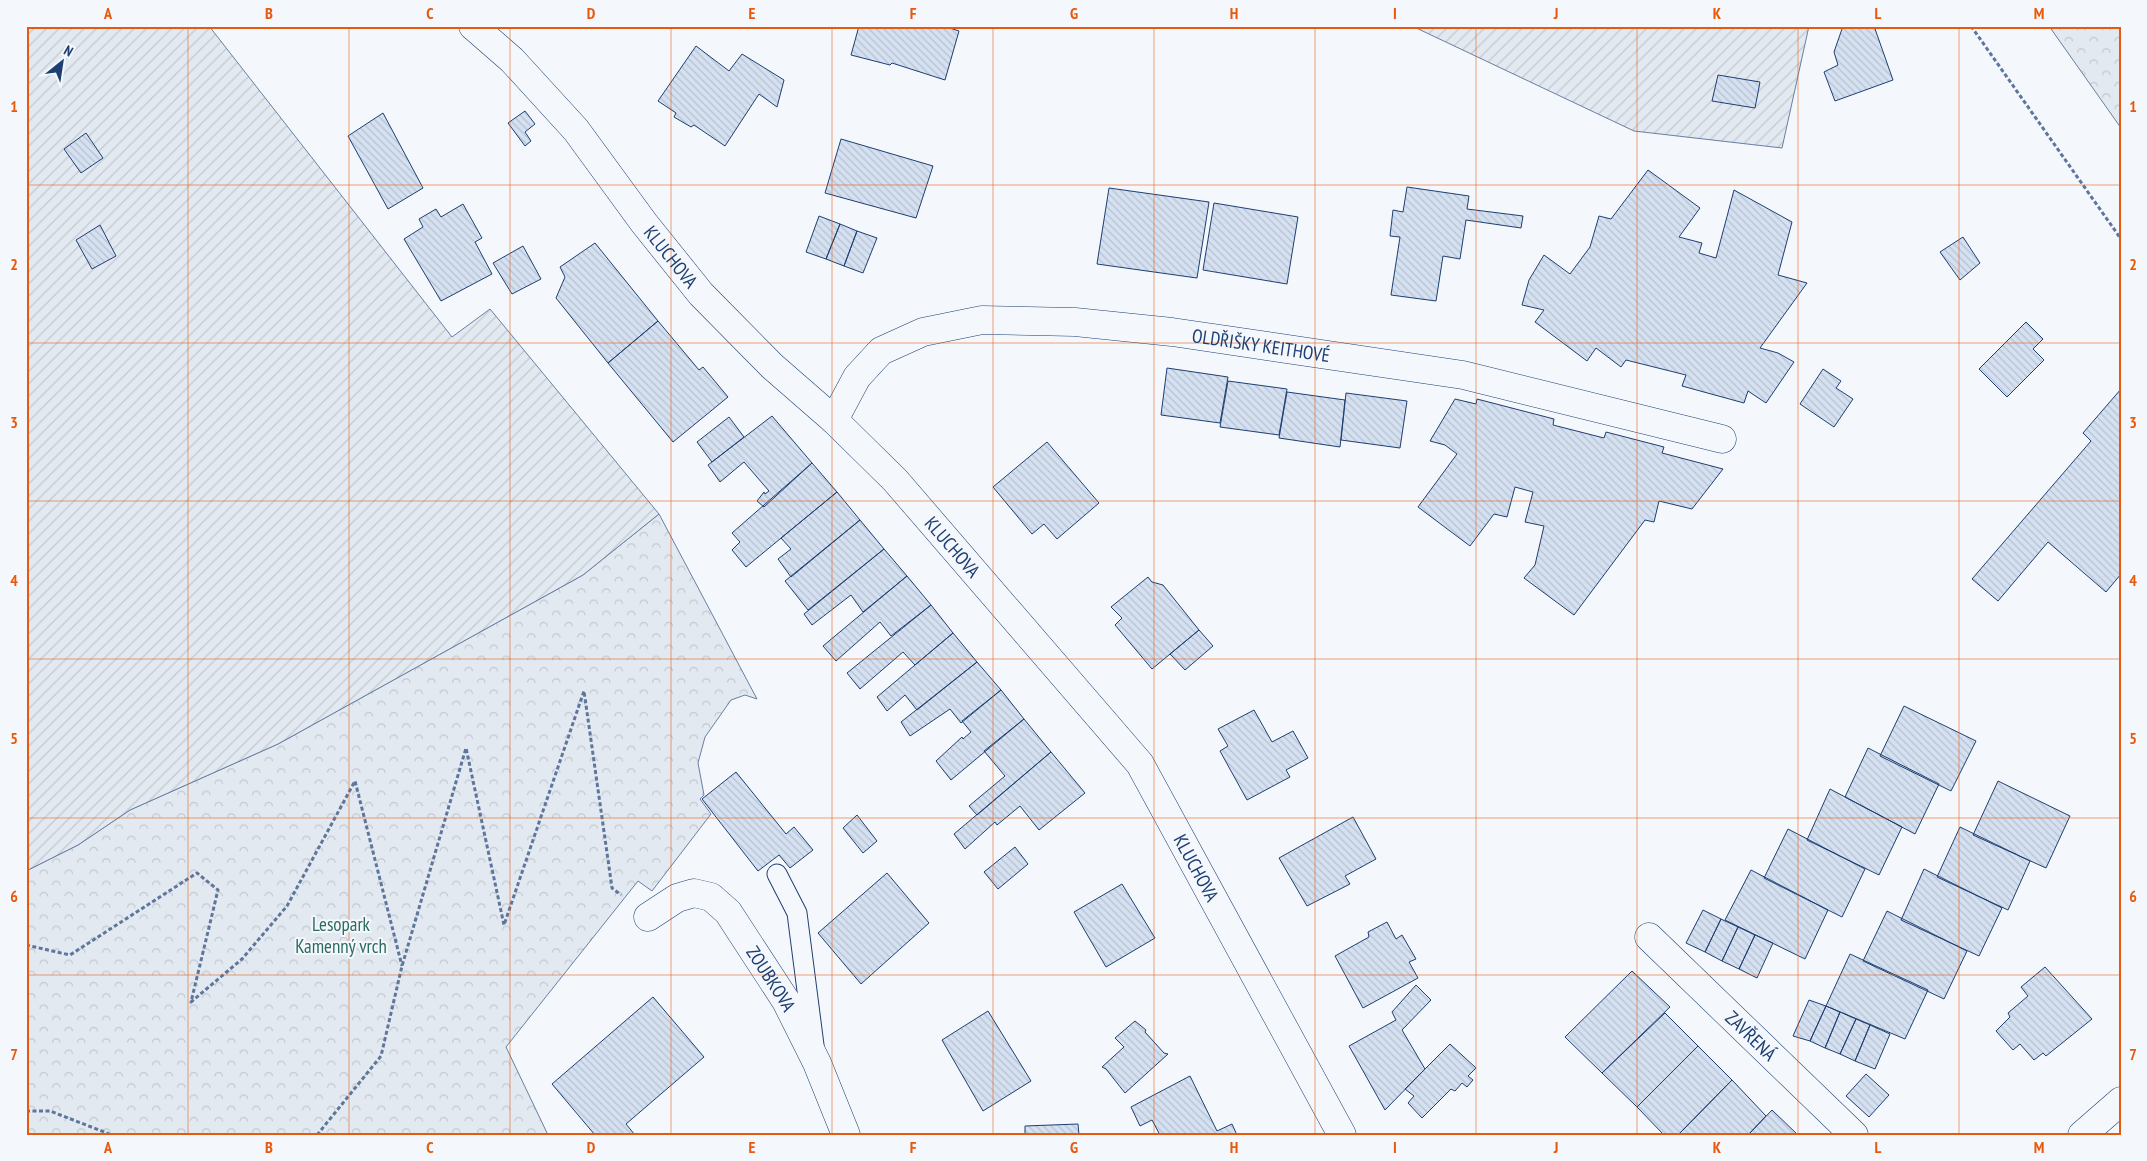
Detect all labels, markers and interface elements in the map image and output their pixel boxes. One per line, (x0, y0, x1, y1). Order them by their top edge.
text: A (103, 3, 113, 23)
text: B (265, 3, 273, 23)
text: C (426, 3, 434, 23)
text: D (587, 3, 596, 23)
text: E (749, 3, 756, 23)
text: F (910, 3, 917, 23)
text: G (1070, 3, 1078, 23)
text: H (1230, 3, 1238, 23)
text: I (1393, 3, 1397, 23)
text: J (1553, 3, 1558, 23)
text: K (1713, 3, 1722, 23)
text: L (1875, 3, 1882, 23)
text: M (2034, 3, 2044, 23)
north arrow (38, 38, 88, 88)
text: N (61, 41, 76, 60)
text: 1 (10, 96, 18, 116)
text: 1 (2129, 96, 2137, 116)
street label: KLUCHOVA (639, 221, 703, 293)
text: 2 (10, 254, 18, 274)
text: 2 (2129, 254, 2137, 274)
street label: OLDŘIŠKY KEITHOVÉ (1191, 323, 1331, 367)
text: 3 (10, 412, 18, 432)
text: 3 (2129, 412, 2137, 432)
street label: KLUCHOVA (920, 511, 986, 582)
text: 4 (10, 570, 18, 590)
text: 4 (2129, 570, 2137, 590)
text: 5 (10, 728, 18, 748)
text: 5 (2129, 728, 2137, 748)
street label: KLUCHOVA (1168, 830, 1225, 906)
text: 6 (10, 886, 18, 906)
text: 6 (2129, 886, 2137, 906)
park label: Lesopark Kamenný vrch (295, 912, 387, 958)
street label: ZOUBKOVA (741, 941, 801, 1015)
street label: ZAVŘENÁ (1721, 1006, 1782, 1066)
text: 7 (10, 1044, 18, 1064)
text: 7 (2129, 1044, 2137, 1064)
text: A (103, 1137, 113, 1157)
text: B (265, 1137, 273, 1157)
text: C (426, 1137, 434, 1157)
text: D (587, 1137, 596, 1157)
text: E (749, 1137, 756, 1157)
text: F (910, 1137, 917, 1157)
text: G (1070, 1137, 1078, 1157)
text: H (1230, 1137, 1238, 1157)
text: I (1393, 1137, 1397, 1157)
text: J (1553, 1137, 1558, 1157)
text: K (1713, 1137, 1722, 1157)
text: L (1875, 1137, 1882, 1157)
text: M (2034, 1137, 2044, 1157)

